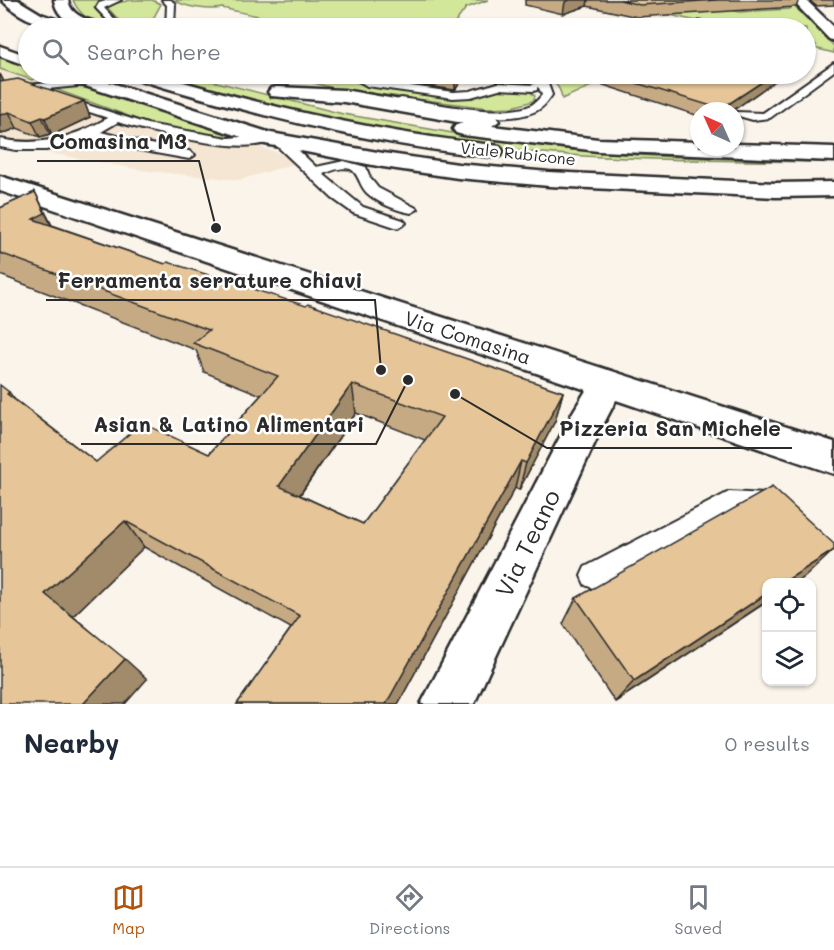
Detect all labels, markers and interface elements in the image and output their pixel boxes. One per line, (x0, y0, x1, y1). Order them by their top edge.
search box (18, 18, 816, 84)
icon: search (39, 35, 72, 68)
text: Search here (87, 37, 221, 66)
north arrow (690, 102, 744, 156)
callout: Comasina M3 (37, 122, 199, 161)
text: Comasina M3 (49, 127, 187, 154)
street label: Viale Rubicone (459, 136, 577, 170)
callout: Ferramenta serrature chiavi (46, 261, 375, 300)
text: Ferramenta serrature chiavi (57, 266, 363, 293)
street label: Via Comasina (401, 304, 535, 370)
callout: Asian & Latino Alimentari (81, 405, 376, 444)
callout: Pizzeria San Michele (547, 409, 792, 448)
text: Asian & Latino Alimentari (94, 410, 364, 437)
text: Pizzeria San Michele (559, 414, 781, 441)
street label: Via Teano (488, 484, 566, 602)
map controls (762, 578, 816, 686)
button: locate (762, 578, 816, 632)
button: layers (762, 632, 816, 686)
text: Nearby (24, 726, 119, 760)
text: 0 results (725, 730, 810, 756)
tab: Map (112, 881, 145, 938)
tab: Directions (369, 881, 450, 938)
tab: Saved (674, 881, 722, 938)

